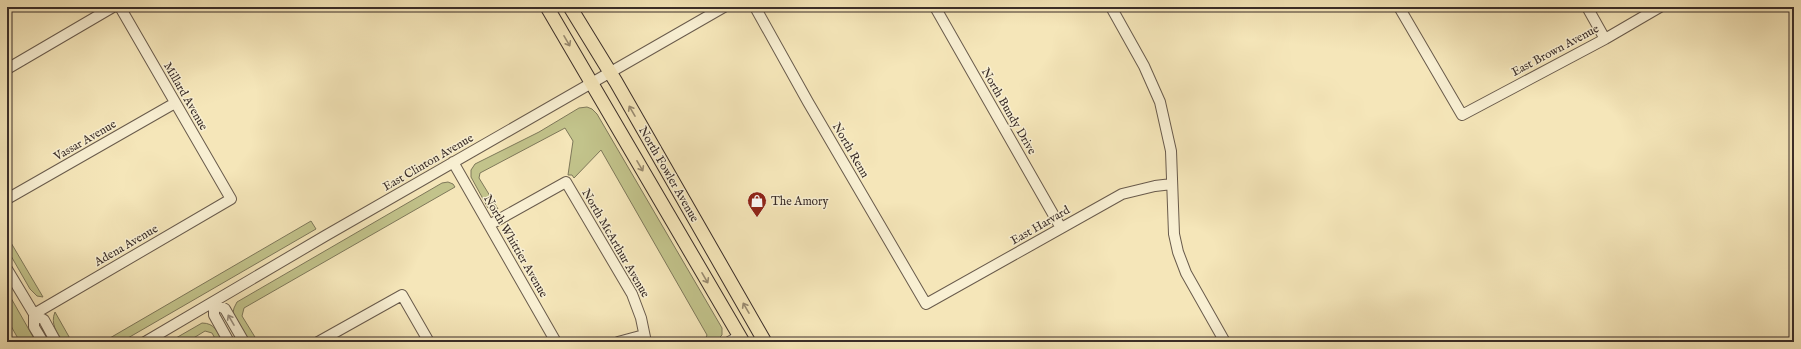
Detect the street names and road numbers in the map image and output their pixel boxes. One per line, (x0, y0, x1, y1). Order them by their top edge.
street label: East Brown Avenue (1509, 21, 1602, 80)
street label: Millard Avenue (160, 59, 211, 133)
street label: North Bundy Drive (978, 65, 1040, 158)
street label: Vassar Avenue (50, 116, 120, 165)
street label: North Renn (829, 120, 873, 181)
street label: North Fowler Avenue (635, 124, 702, 225)
street label: East Clinton Avenue (380, 130, 477, 194)
street label: North McArthur Avenue (578, 186, 653, 301)
street label: North Whittier Avenue (480, 192, 551, 301)
street label: East Harvard (1008, 202, 1073, 248)
street label: Adena Avenue (91, 221, 161, 270)

